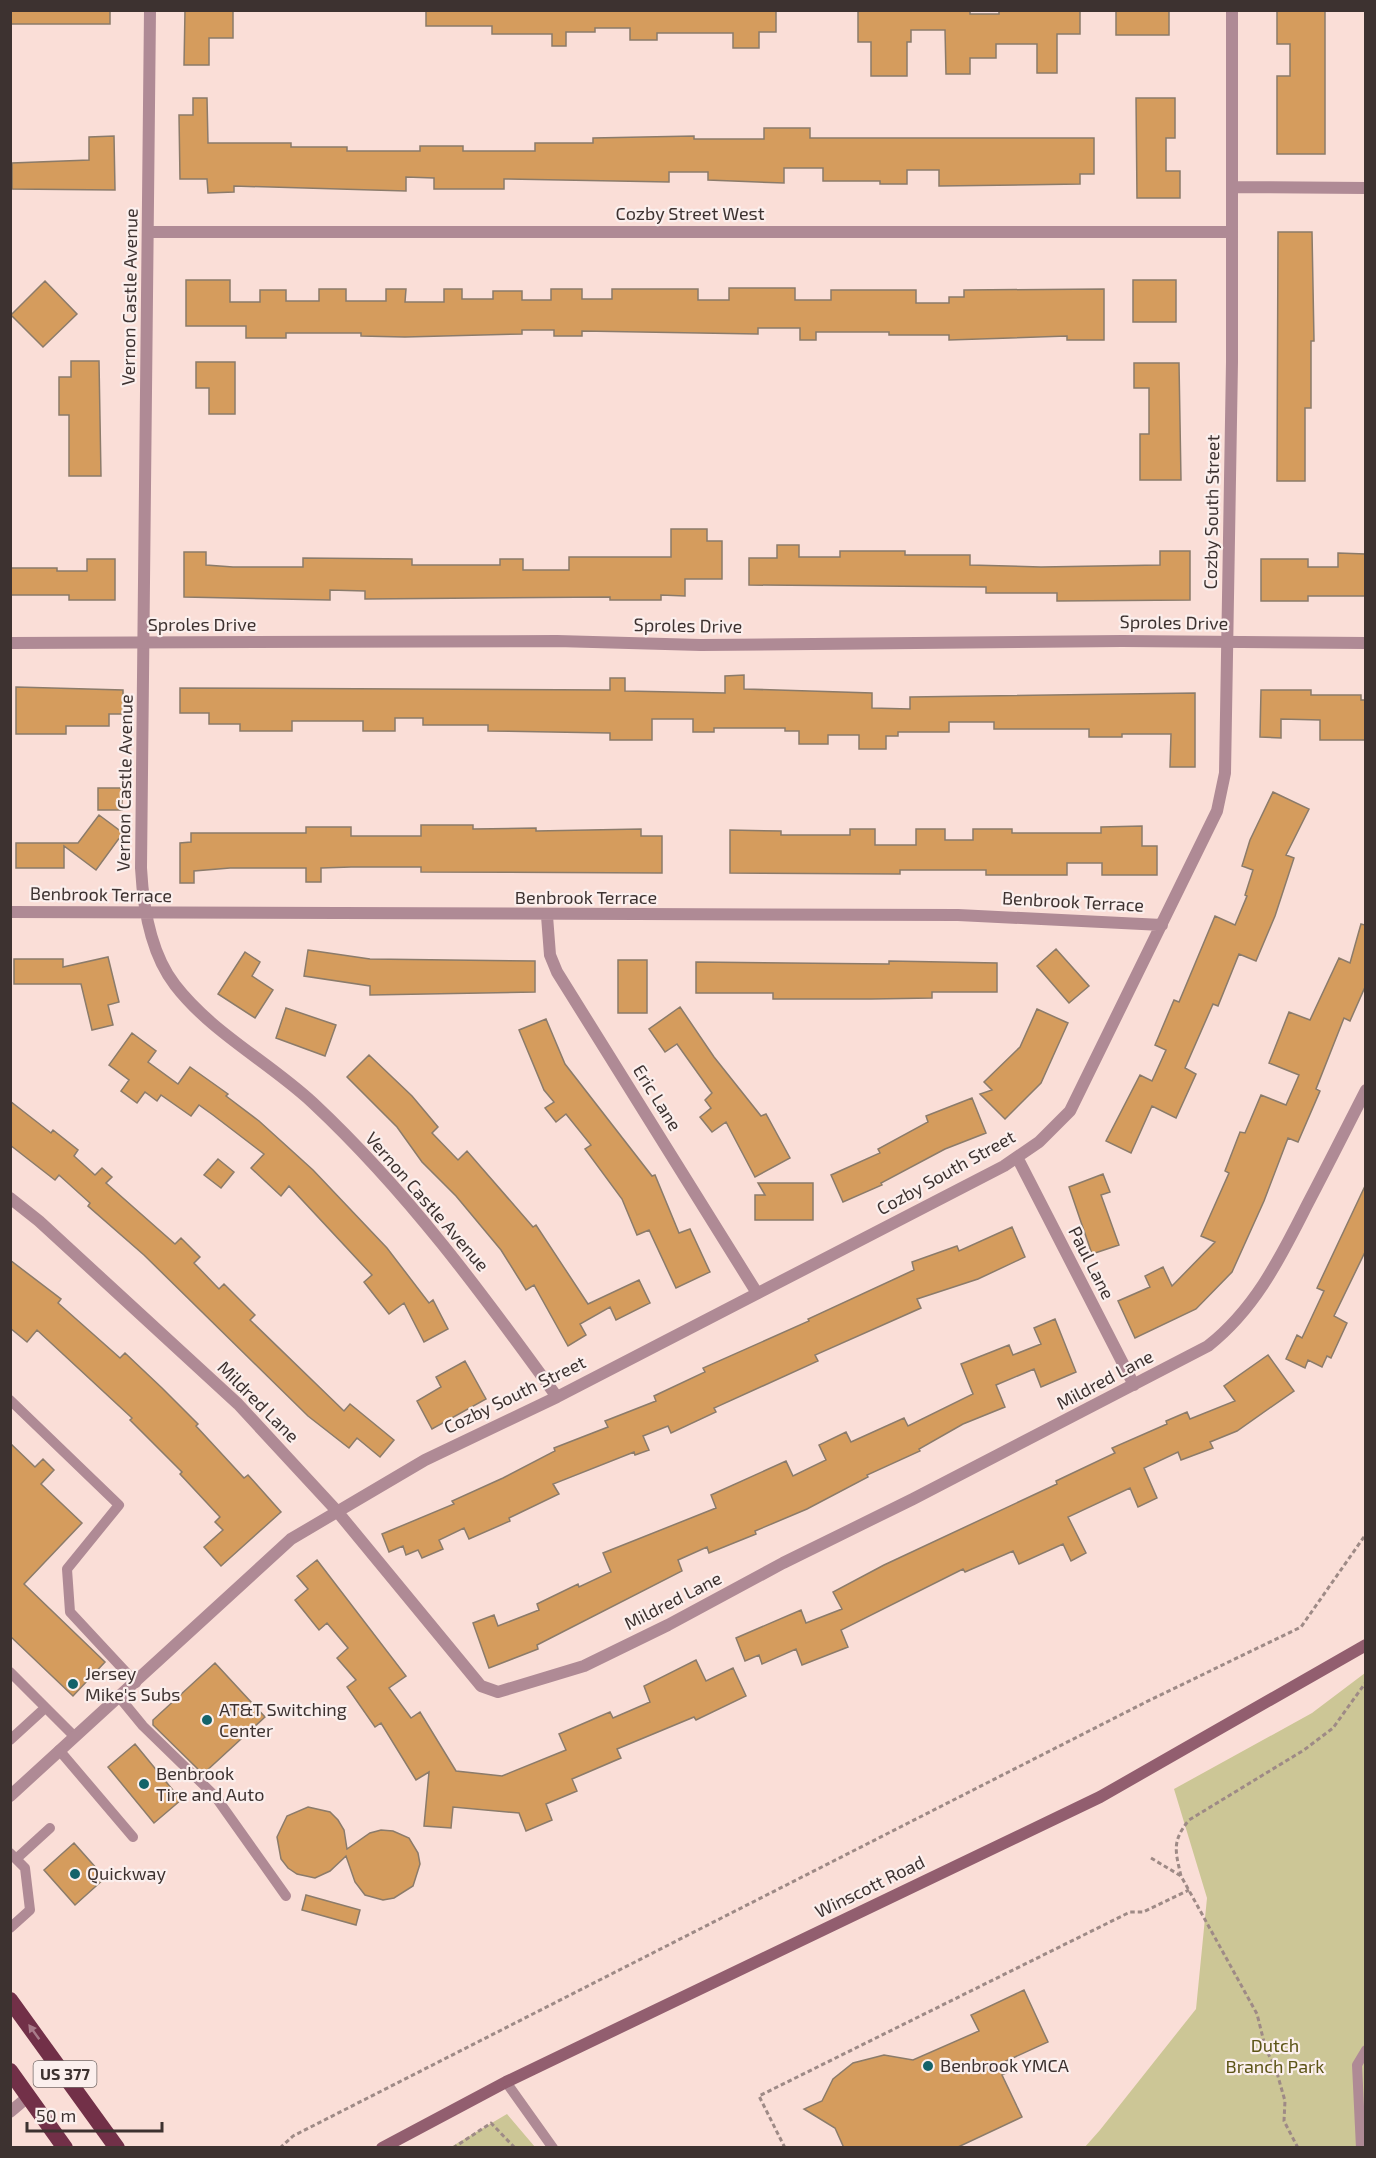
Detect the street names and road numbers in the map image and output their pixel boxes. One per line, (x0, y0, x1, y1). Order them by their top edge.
street label: Cozby Street West (615, 202, 765, 224)
street label: Vernon Castle Avenue (116, 208, 142, 386)
street label: Cozby South Street (1199, 434, 1223, 590)
street label: Sproles Drive (1120, 610, 1229, 634)
street label: Sproles Drive (148, 613, 256, 635)
street label: Sproles Drive (634, 613, 743, 637)
street label: Vernon Castle Avenue (111, 694, 137, 872)
street label: Benbrook Terrace (30, 882, 172, 906)
street label: Benbrook Terrace (515, 886, 657, 908)
street label: Benbrook Terrace (1001, 886, 1145, 916)
street label: Eric Lane (629, 1060, 687, 1135)
street label: Cozby South Street (872, 1125, 1019, 1219)
street label: Vernon Castle Avenue (361, 1127, 494, 1275)
street label: Paul Lane (1064, 1222, 1120, 1303)
street label: Mildred Lane (1053, 1344, 1157, 1414)
street label: Cozby South Street (440, 1350, 589, 1438)
street label: Mildred Lane (213, 1356, 304, 1447)
street label: Mildred Lane (620, 1566, 725, 1634)
street label: Winscott Road (811, 1850, 928, 1922)
road number: US 377 (34, 2061, 97, 2087)

